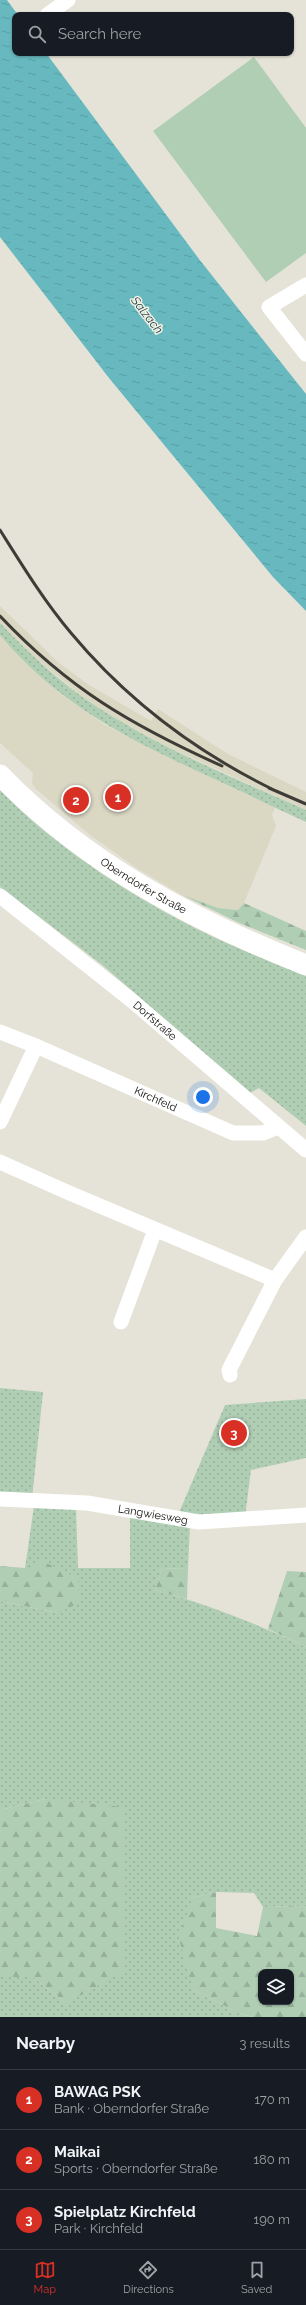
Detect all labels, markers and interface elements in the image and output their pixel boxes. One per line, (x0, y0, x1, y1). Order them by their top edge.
search box (12, 12, 294, 56)
icon: search (26, 23, 48, 45)
text: Search here (58, 25, 141, 43)
water label: Salzach (128, 293, 166, 336)
pin: 1 (105, 782, 131, 812)
pin: 2 (63, 785, 89, 815)
street label: Oberndorfer Straße (98, 855, 189, 917)
street label: Dorfstraße (130, 999, 180, 1044)
street label: Kirchfeld (132, 1084, 179, 1115)
your location (193, 1087, 213, 1107)
pin: 3 (221, 1418, 247, 1448)
street label: Langwiesweg (117, 1502, 189, 1527)
map controls (258, 1969, 294, 2005)
button: layers (258, 1969, 294, 2005)
text: Nearby (16, 2033, 75, 2053)
text: 3 results (240, 2036, 290, 2051)
text: BAWAG PSK (54, 2083, 141, 2101)
text: 1 (26, 2092, 32, 2107)
text: 170 m (254, 2092, 290, 2107)
text: Bank · Oberndorfer Straße (54, 2101, 209, 2116)
text: Maikai (54, 2143, 100, 2161)
text: 2 (25, 2152, 33, 2167)
text: 180 m (254, 2152, 290, 2167)
text: Sports · Oberndorfer Straße (54, 2161, 218, 2176)
text: Spielplatz Kirchfeld (54, 2203, 196, 2221)
text: 3 (25, 2212, 33, 2227)
text: 190 m (254, 2212, 290, 2227)
text: Park · Kirchfeld (54, 2221, 143, 2236)
tab: Map (34, 2259, 56, 2296)
tab: Directions (123, 2259, 174, 2296)
tab: Saved (241, 2259, 272, 2296)

